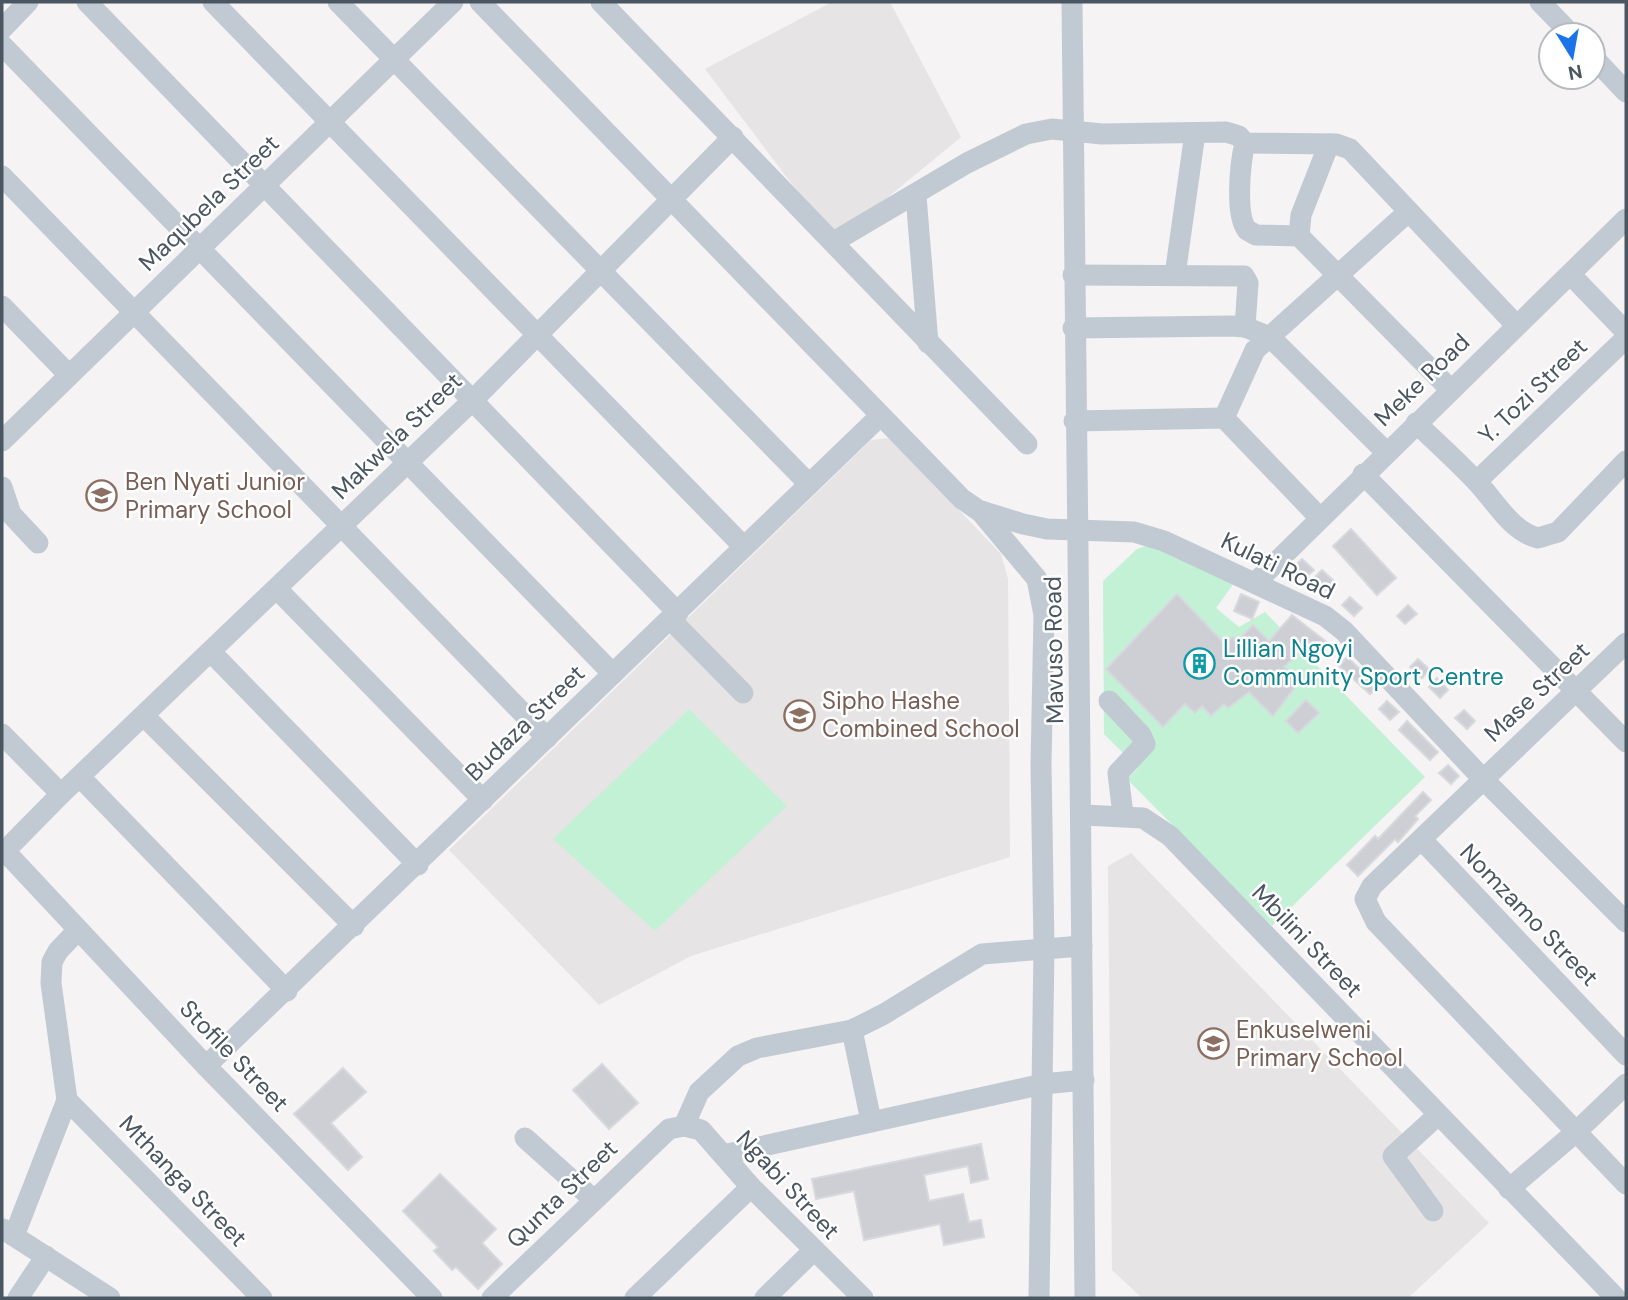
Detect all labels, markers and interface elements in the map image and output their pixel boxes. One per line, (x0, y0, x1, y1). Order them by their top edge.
north arrow (1537, 21, 1607, 91)
text: N (1566, 59, 1584, 86)
street label: Maqubela Street (132, 128, 285, 278)
street label: Meke Road (1367, 326, 1476, 433)
street label: Y. Tozi Street (1472, 331, 1594, 450)
street label: Makwela Street (325, 366, 468, 506)
place label: Ben Nyati Junior Primary School (125, 466, 305, 525)
school or university icon: Ben Nyati Junior Primary School (85, 479, 119, 513)
street label: Kulati Road (1216, 525, 1340, 606)
street label: Mavuso Road (1037, 576, 1070, 724)
place label: Lillian Ngoyi Community Sport Centre (1223, 633, 1504, 692)
street label: Mase Street (1477, 635, 1596, 748)
building icon: Lillian Ngoyi Community Sport Centre (1183, 646, 1217, 680)
street label: Budaza Street (458, 658, 591, 788)
place label: Sipho Hashe Combined School (822, 685, 1020, 744)
school or university icon: Sipho Hashe Combined School (782, 698, 816, 732)
street label: Nomzamo Street (1454, 837, 1605, 992)
street label: Mbilini Street (1245, 877, 1369, 1004)
street label: Stofile Street (173, 993, 296, 1118)
place label: Enkuselweni Primary School (1236, 1014, 1403, 1073)
school or university icon: Enkuselweni Primary School (1196, 1027, 1230, 1061)
street label: Mthanga Street (113, 1108, 254, 1253)
street label: Ngabi Street (730, 1124, 847, 1246)
street label: Qunta Street (499, 1133, 624, 1254)

